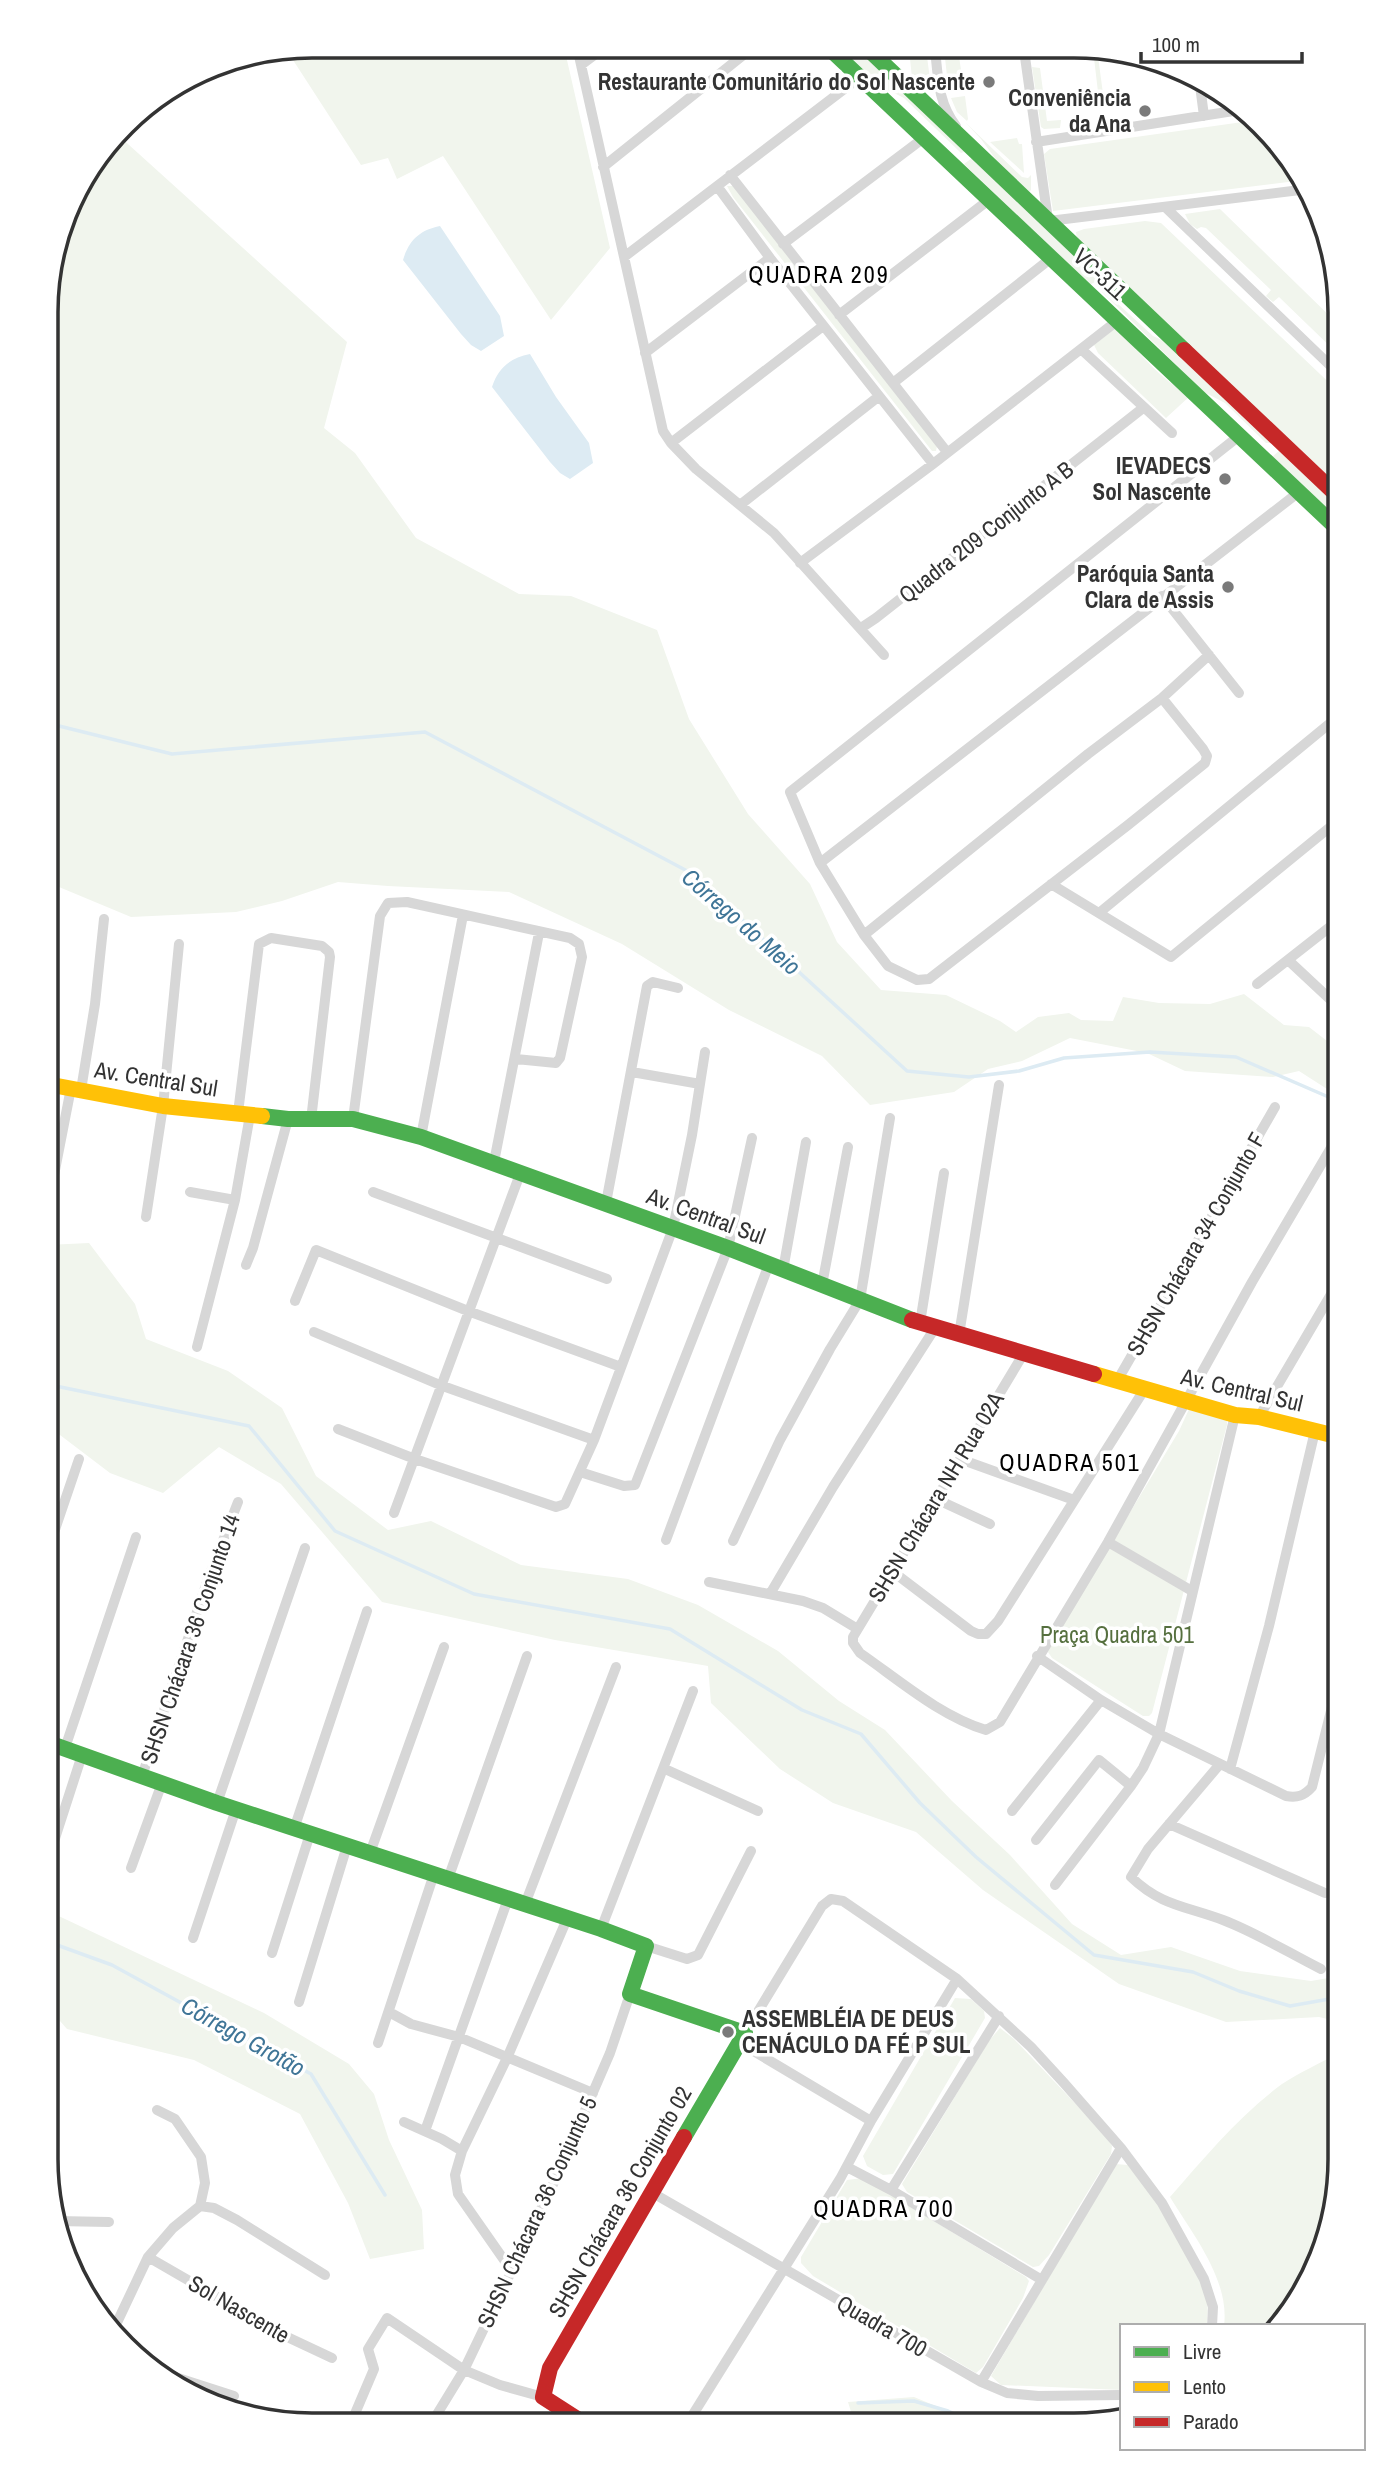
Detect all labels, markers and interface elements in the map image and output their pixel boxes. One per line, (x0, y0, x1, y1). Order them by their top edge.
scale bar (1141, 21, 1302, 65)
text: 100 m (1152, 30, 1200, 59)
place label: Restaurante Comunitário do Sol Nascente (598, 66, 975, 97)
marker: Restaurante Comunitário do Sol Nascente (981, 74, 997, 90)
place label: Conveniência da Ana (1008, 82, 1132, 139)
marker: Conveniência da Ana (1137, 103, 1153, 119)
street label: VC-311 (1067, 241, 1134, 307)
district label: QUADRA 209 (748, 258, 890, 290)
place label: IEVADECS Sol Nascente (1093, 450, 1211, 507)
street label: Quadra 209 Conjunto A B (892, 454, 1080, 610)
marker: IEVADECS Sol Nascente (1217, 471, 1233, 487)
place label: Paróquia Santa Clara de Assis (1077, 558, 1215, 615)
marker: Paróquia Santa Clara de Assis (1220, 579, 1236, 595)
water label: Córrego do Meio (675, 861, 808, 982)
street label: Av. Central Sul (91, 1053, 220, 1104)
street label: SHSN Chácara 34 Conjunto F (1119, 1127, 1272, 1361)
street label: Av. Central Sul (642, 1179, 770, 1251)
street label: Av. Central Sul (1177, 1360, 1306, 1419)
street label: SHSN Chácara NH Rua 02A (860, 1386, 1011, 1608)
district label: QUADRA 501 (999, 1446, 1141, 1478)
street label: SHSN Chácara 36 Conjunto 14 (132, 1509, 247, 1768)
park label: Praça Quadra 501 (1040, 1619, 1195, 1650)
water label: Córrego Grotão (176, 1989, 311, 2083)
place label: ASSEMBLÉIA DE DEUS CENÁCULO DA FÉ P SUL (742, 2003, 970, 2060)
marker: ASSEMBLÉIA DE DEUS CENÁCULO DA FÉ P SUL (720, 2024, 736, 2040)
street label: SHSN Chácara 36 Conjunto 02 (541, 2081, 699, 2323)
street label: SHSN Chácara 36 Conjunto 5 (469, 2091, 604, 2332)
district label: QUADRA 700 (813, 2192, 955, 2224)
street label: Sol Nascente (183, 2267, 296, 2350)
street label: Quadra 700 (831, 2287, 933, 2364)
legend (1120, 2324, 1365, 2450)
text: Livre (1183, 2337, 1221, 2366)
text: Lento (1183, 2372, 1226, 2401)
text: Parado (1183, 2407, 1239, 2436)

